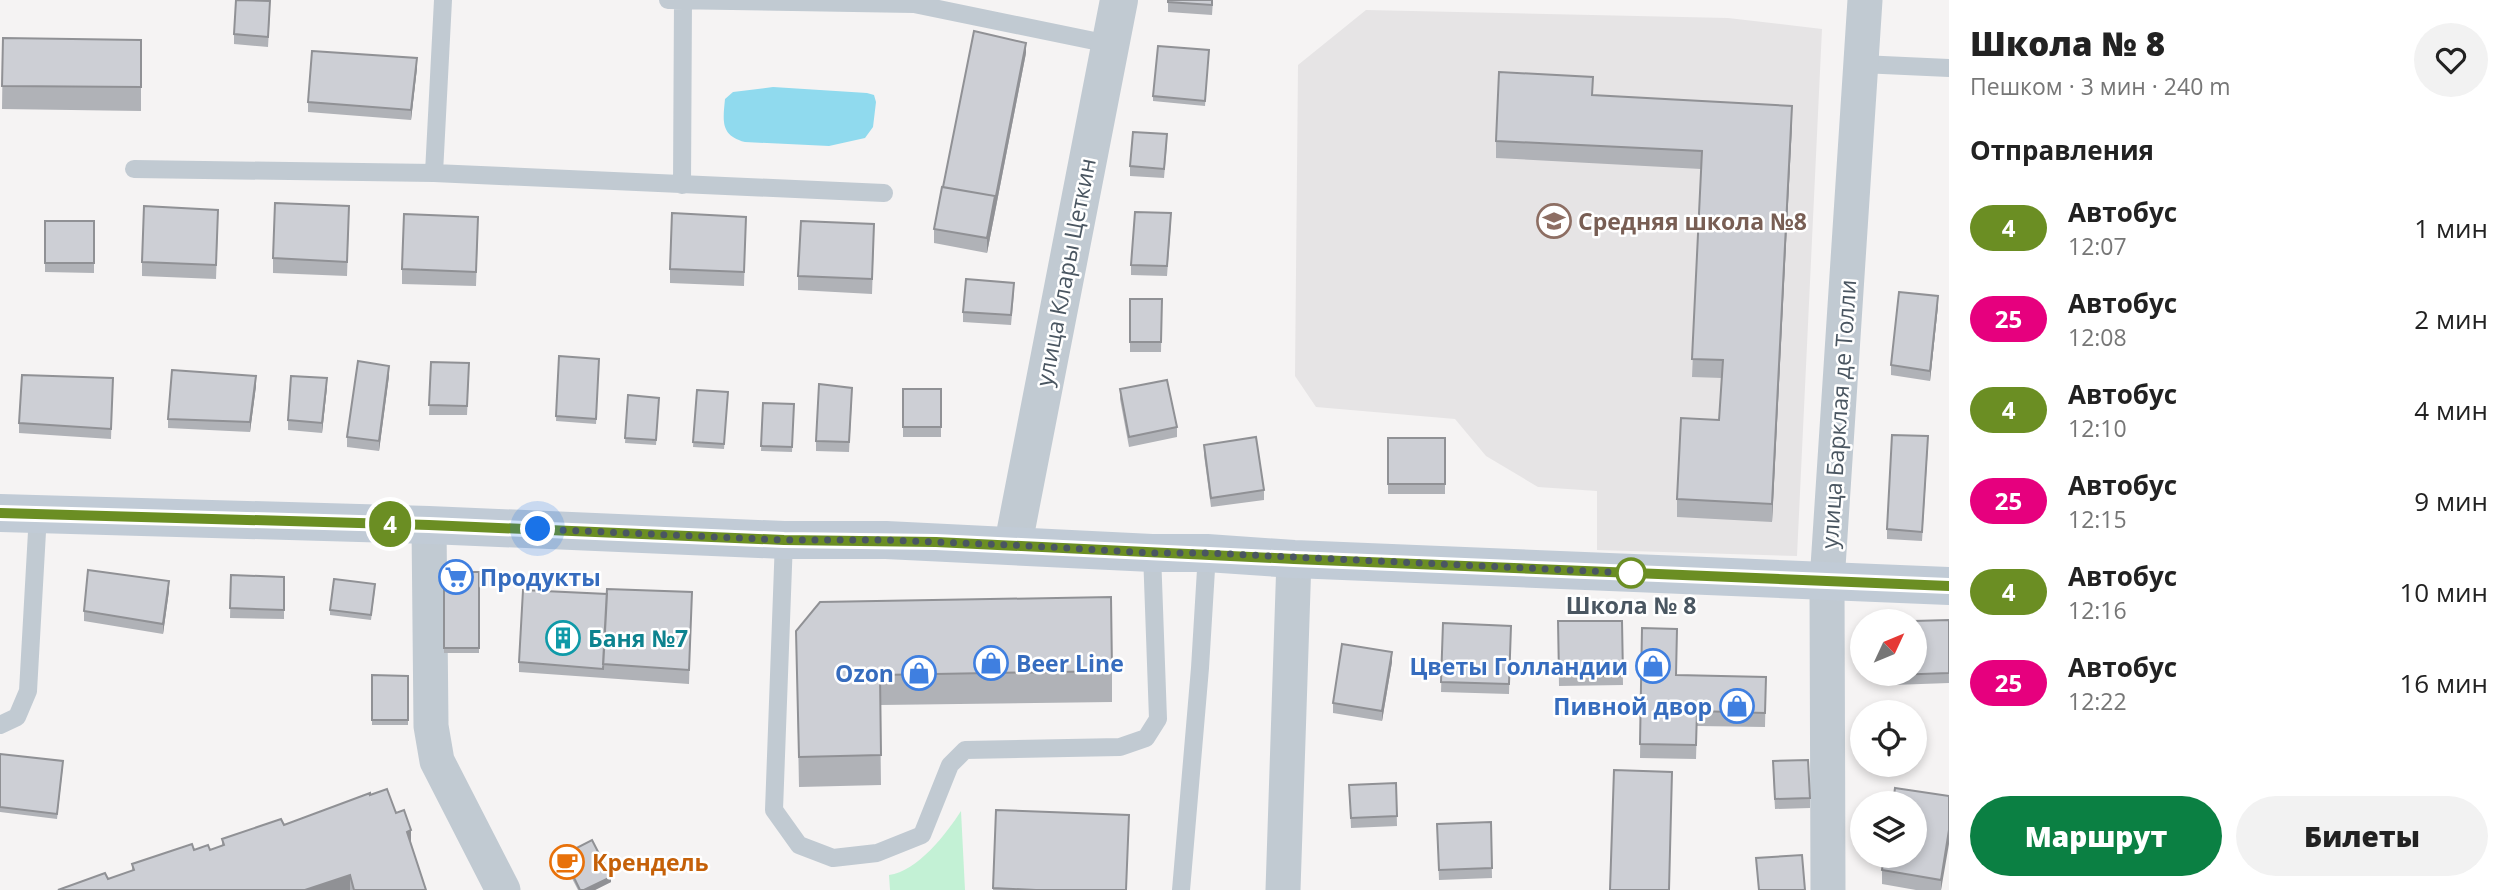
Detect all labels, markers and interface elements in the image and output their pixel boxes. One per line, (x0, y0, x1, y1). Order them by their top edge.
text: Школа № 8 (1970, 21, 2165, 66)
button: heart (2414, 23, 2488, 97)
text: Пешком · 3 мин · 240 m (1970, 70, 2231, 102)
text: Отправления (1970, 132, 2154, 168)
street label: улица Клары Цеткин (1027, 155, 1103, 389)
text: Автобус (2068, 194, 2177, 230)
school or university icon: Средняя школа №8 (1535, 202, 1573, 240)
place label: Средняя школа №8 (1578, 205, 1807, 237)
text: 1 мин (2414, 210, 2488, 246)
text: 4 (2002, 211, 2015, 244)
text: 12:07 (2068, 230, 2127, 262)
street label: улица Барклая де Толли (1813, 278, 1863, 550)
text: Автобус (2068, 285, 2177, 321)
text: 2 мин (2414, 301, 2488, 337)
text: 25 (1995, 302, 2022, 335)
text: 12:08 (2068, 321, 2127, 353)
text: Автобус (2068, 376, 2177, 412)
text: 4 мин (2414, 392, 2488, 428)
text: 4 (2002, 393, 2015, 426)
text: 12:10 (2068, 412, 2127, 444)
text: Автобус (2068, 467, 2177, 503)
text: 9 мин (2414, 483, 2488, 519)
text: 25 (1995, 484, 2022, 517)
line badge: 4 (367, 501, 413, 547)
text: 12:15 (2068, 503, 2127, 535)
text: 4 (383, 507, 397, 540)
your location (520, 511, 555, 546)
supermarket icon: Продукты (437, 558, 475, 596)
marker: Школа № 8 (1616, 558, 1646, 588)
text: Автобус (2068, 558, 2177, 594)
place label: Продукты (480, 561, 601, 593)
text: 10 мин (2399, 574, 2488, 610)
text: 4 (2002, 575, 2015, 608)
place label: Школа № 8 (1566, 589, 1696, 621)
text: 12:16 (2068, 594, 2127, 626)
north arrow (1850, 609, 1927, 686)
map controls (1850, 609, 1927, 868)
building icon: Баня №7 (544, 619, 582, 657)
place label: Баня №7 (588, 622, 688, 654)
shop icon: Beer Line (972, 644, 1010, 682)
place label: Beer Line (1016, 647, 1124, 679)
shop icon: Цветы Голландии (1634, 647, 1672, 685)
text: Автобус (2068, 649, 2177, 685)
place label: Цветы Голландии (1409, 650, 1628, 682)
shop icon: Ozon (900, 654, 938, 692)
place label: Ozon (835, 657, 894, 689)
text: 16 мин (2399, 665, 2488, 701)
text: 25 (1995, 666, 2022, 699)
text: 12:22 (2068, 685, 2127, 717)
shop icon: Пивной двор (1718, 687, 1756, 725)
place label: Пивной двор (1553, 690, 1712, 722)
button: locate (1850, 700, 1927, 777)
button: layers (1850, 791, 1927, 868)
button: Маршрут (1970, 796, 2222, 876)
button: Билеты (2236, 796, 2488, 876)
cafe icon: Крендель (548, 843, 586, 881)
place label: Крендель (592, 846, 709, 878)

